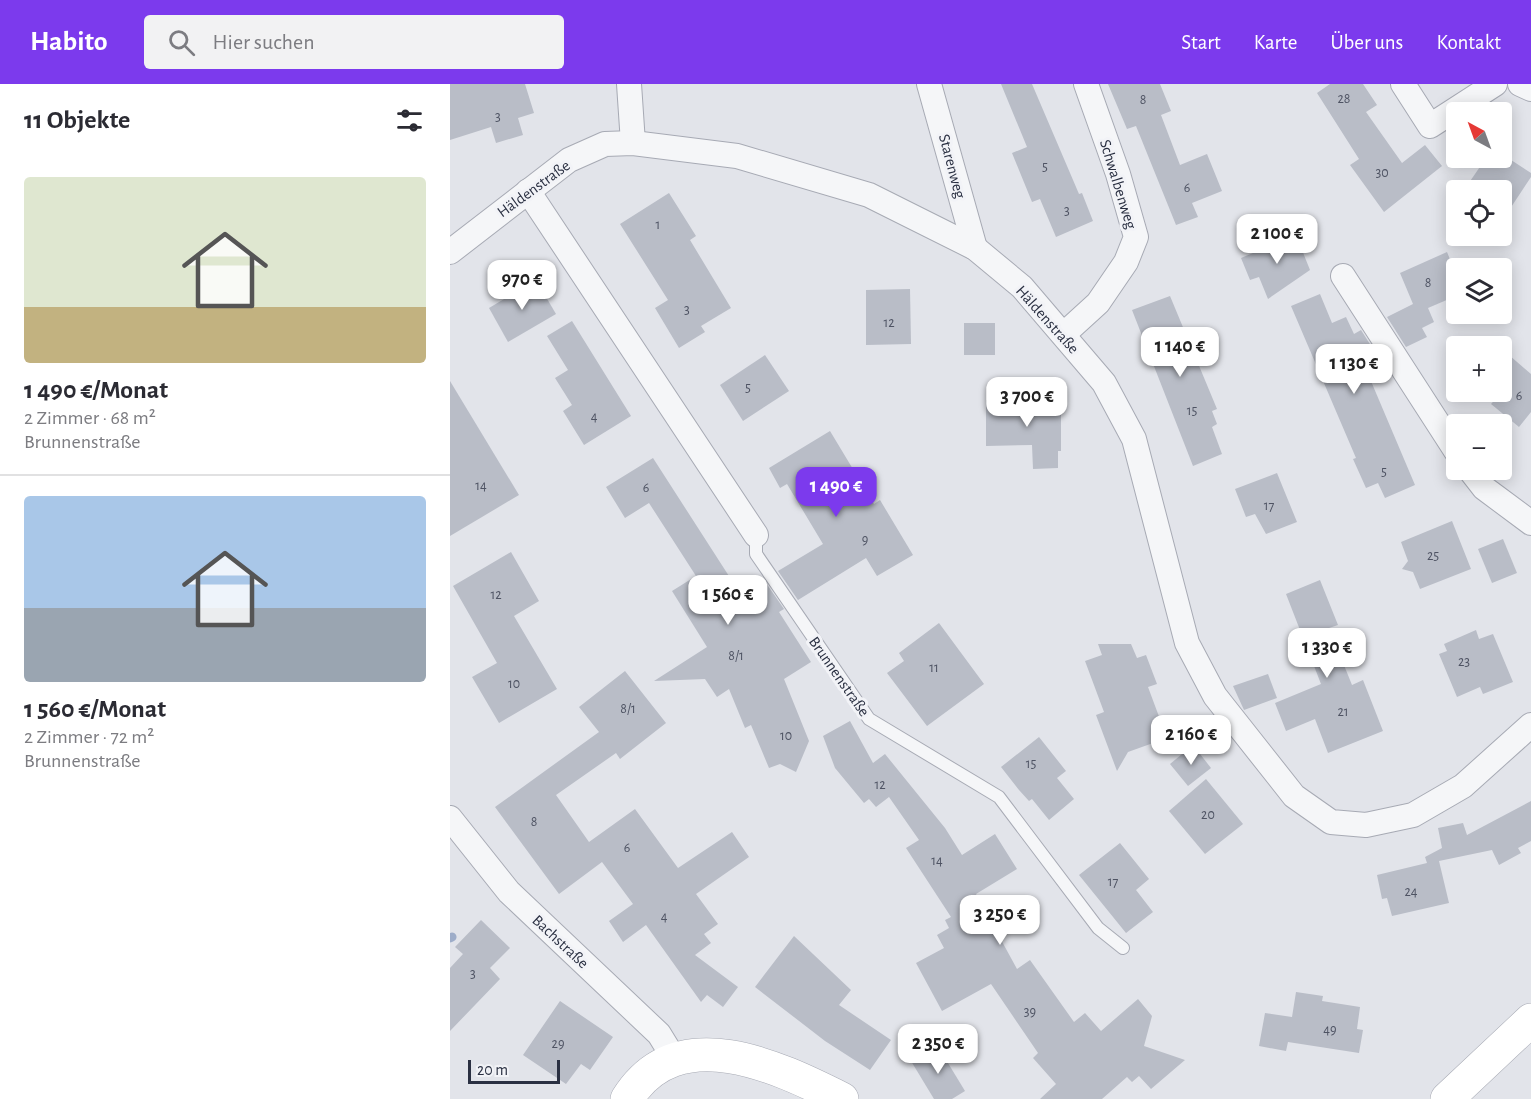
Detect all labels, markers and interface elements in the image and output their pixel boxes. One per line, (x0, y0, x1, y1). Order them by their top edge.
search box (144, 15, 564, 69)
icon: search (165, 26, 198, 59)
text: Habito (30, 28, 108, 56)
text: Hier suchen (213, 31, 315, 53)
text: Start (1181, 32, 1221, 53)
text: Karte (1254, 32, 1297, 53)
text: Über uns (1330, 32, 1403, 53)
text: Kontakt (1436, 32, 1501, 53)
house number: 28 (1337, 92, 1351, 106)
house number: 8 (1140, 93, 1146, 107)
north arrow (1446, 102, 1512, 168)
map controls (1446, 102, 1512, 480)
icon: filters (393, 104, 426, 137)
text: 11 Objekte (24, 107, 130, 133)
house number: 3 (495, 110, 501, 124)
street label: Starenweg (936, 132, 968, 200)
street label: Schwalbenweg (1097, 138, 1139, 231)
street label: Häldenstraße (494, 157, 573, 220)
house number: 5 (1042, 160, 1048, 174)
house number: 30 (1375, 166, 1389, 180)
button: locate (1446, 180, 1512, 246)
house number: 6 (1184, 181, 1190, 195)
house number: 3 (1064, 204, 1070, 218)
pin: 2 100 € (1222, 214, 1332, 265)
icon: home (171, 216, 279, 324)
house number: 1 (656, 218, 660, 232)
text: 2 100 € (1251, 223, 1303, 243)
button: layers (1446, 258, 1512, 324)
pin: 970 € (480, 260, 564, 311)
text: 970 € (501, 269, 543, 289)
house number: 8 (1425, 276, 1431, 290)
street label: Häldenstraße (1013, 283, 1082, 357)
house number: 3 (684, 303, 690, 317)
house number: 12 (883, 316, 895, 330)
pin: 1 140 € (1125, 327, 1235, 378)
text: 1 140 € (1155, 336, 1205, 356)
button: + (1446, 336, 1512, 402)
pin: 1 130 € (1299, 344, 1409, 395)
text: 1 130 € (1330, 353, 1378, 373)
text: 1 490 €/Monat (24, 377, 168, 403)
pin: 3 700 € (972, 377, 1082, 428)
house number: 5 (745, 381, 751, 395)
text: 3 700 € (1000, 386, 1054, 406)
house number: 6 (1516, 389, 1522, 403)
house number: 15 (1187, 404, 1197, 418)
text: 2 Zimmer · 68 m² (24, 408, 156, 428)
house number: 4 (591, 410, 598, 424)
button: − (1446, 414, 1512, 480)
text: Brunnenstraße (24, 432, 141, 452)
house number: 5 (1381, 465, 1387, 479)
pin: 1 490 € (781, 467, 891, 518)
text: 1 490 € (810, 476, 862, 496)
house number: 14 (475, 479, 487, 493)
house number: 6 (643, 481, 649, 495)
house number: 17 (1264, 499, 1274, 513)
house number: 9 (862, 533, 868, 547)
icon: home (171, 535, 279, 643)
house number: 25 (1427, 549, 1439, 563)
pin: 1 560 € (673, 575, 783, 626)
text: 1 560 € (702, 584, 754, 604)
house number: 12 (490, 588, 502, 602)
pin: 1 330 € (1272, 628, 1382, 679)
street label: Brunnenstraße (806, 634, 872, 719)
text: 1 330 € (1302, 637, 1352, 657)
house number: 8/1 (728, 649, 744, 663)
house number: 23 (1458, 655, 1470, 669)
house number: 11 (929, 661, 939, 675)
house number: 10 (508, 677, 520, 691)
text: 1 560 €/Monat (24, 696, 166, 722)
house number: 8/1 (620, 702, 636, 716)
house number: 21 (1337, 705, 1349, 719)
pin: 2 160 € (1136, 715, 1246, 766)
text: 2 160 € (1165, 724, 1217, 744)
text: 2 Zimmer · 72 m² (24, 727, 154, 747)
house number: 10 (780, 729, 792, 743)
text: Brunnenstraße (24, 751, 141, 771)
house number: 15 (1026, 757, 1036, 771)
house number: 12 (874, 778, 886, 792)
house number: 20 (1201, 808, 1215, 822)
house number: 8 (531, 815, 537, 829)
house number: 6 (624, 841, 630, 855)
house number: 14 (931, 854, 943, 868)
house number: 17 (1108, 875, 1118, 889)
house number: 24 (1404, 885, 1418, 899)
pin: 3 250 € (945, 895, 1055, 946)
text: 3 250 € (974, 904, 1026, 924)
house number: 4 (661, 910, 668, 924)
street label: Bachstraße (529, 912, 591, 971)
house number: 3 (470, 967, 476, 981)
house number: 39 (1024, 1005, 1036, 1019)
house number: 49 (1323, 1023, 1337, 1037)
pin: 2 350 € (883, 1024, 993, 1075)
text: 2 350 € (912, 1033, 964, 1053)
house number: 29 (552, 1037, 564, 1051)
scale bar (468, 1057, 560, 1084)
text: 20 m (477, 1062, 508, 1078)

